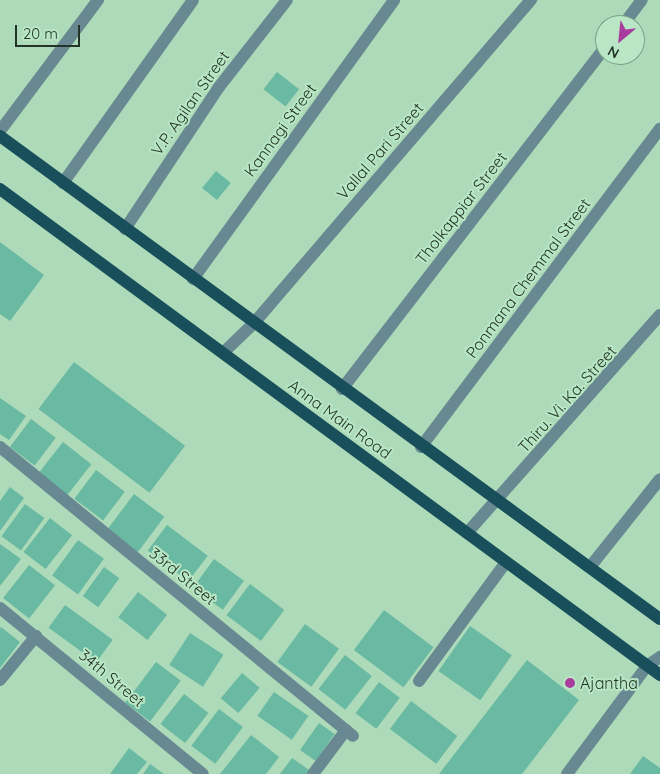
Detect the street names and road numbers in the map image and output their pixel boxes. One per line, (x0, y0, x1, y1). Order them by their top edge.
street label: V.P. Agilan Street (147, 47, 233, 159)
street label: Kannagi Street (240, 80, 320, 180)
street label: Vallal Pari Street (333, 99, 427, 203)
street label: Tholkappiar Street (411, 148, 511, 268)
street label: Ponmana Chemmal Street (462, 194, 594, 362)
street label: Thiru. Vi. Ka. Street (514, 341, 620, 457)
street label: Anna Main Road (285, 375, 395, 463)
street label: 33rd Street (146, 543, 220, 609)
street label: 34th Street (75, 645, 149, 711)

